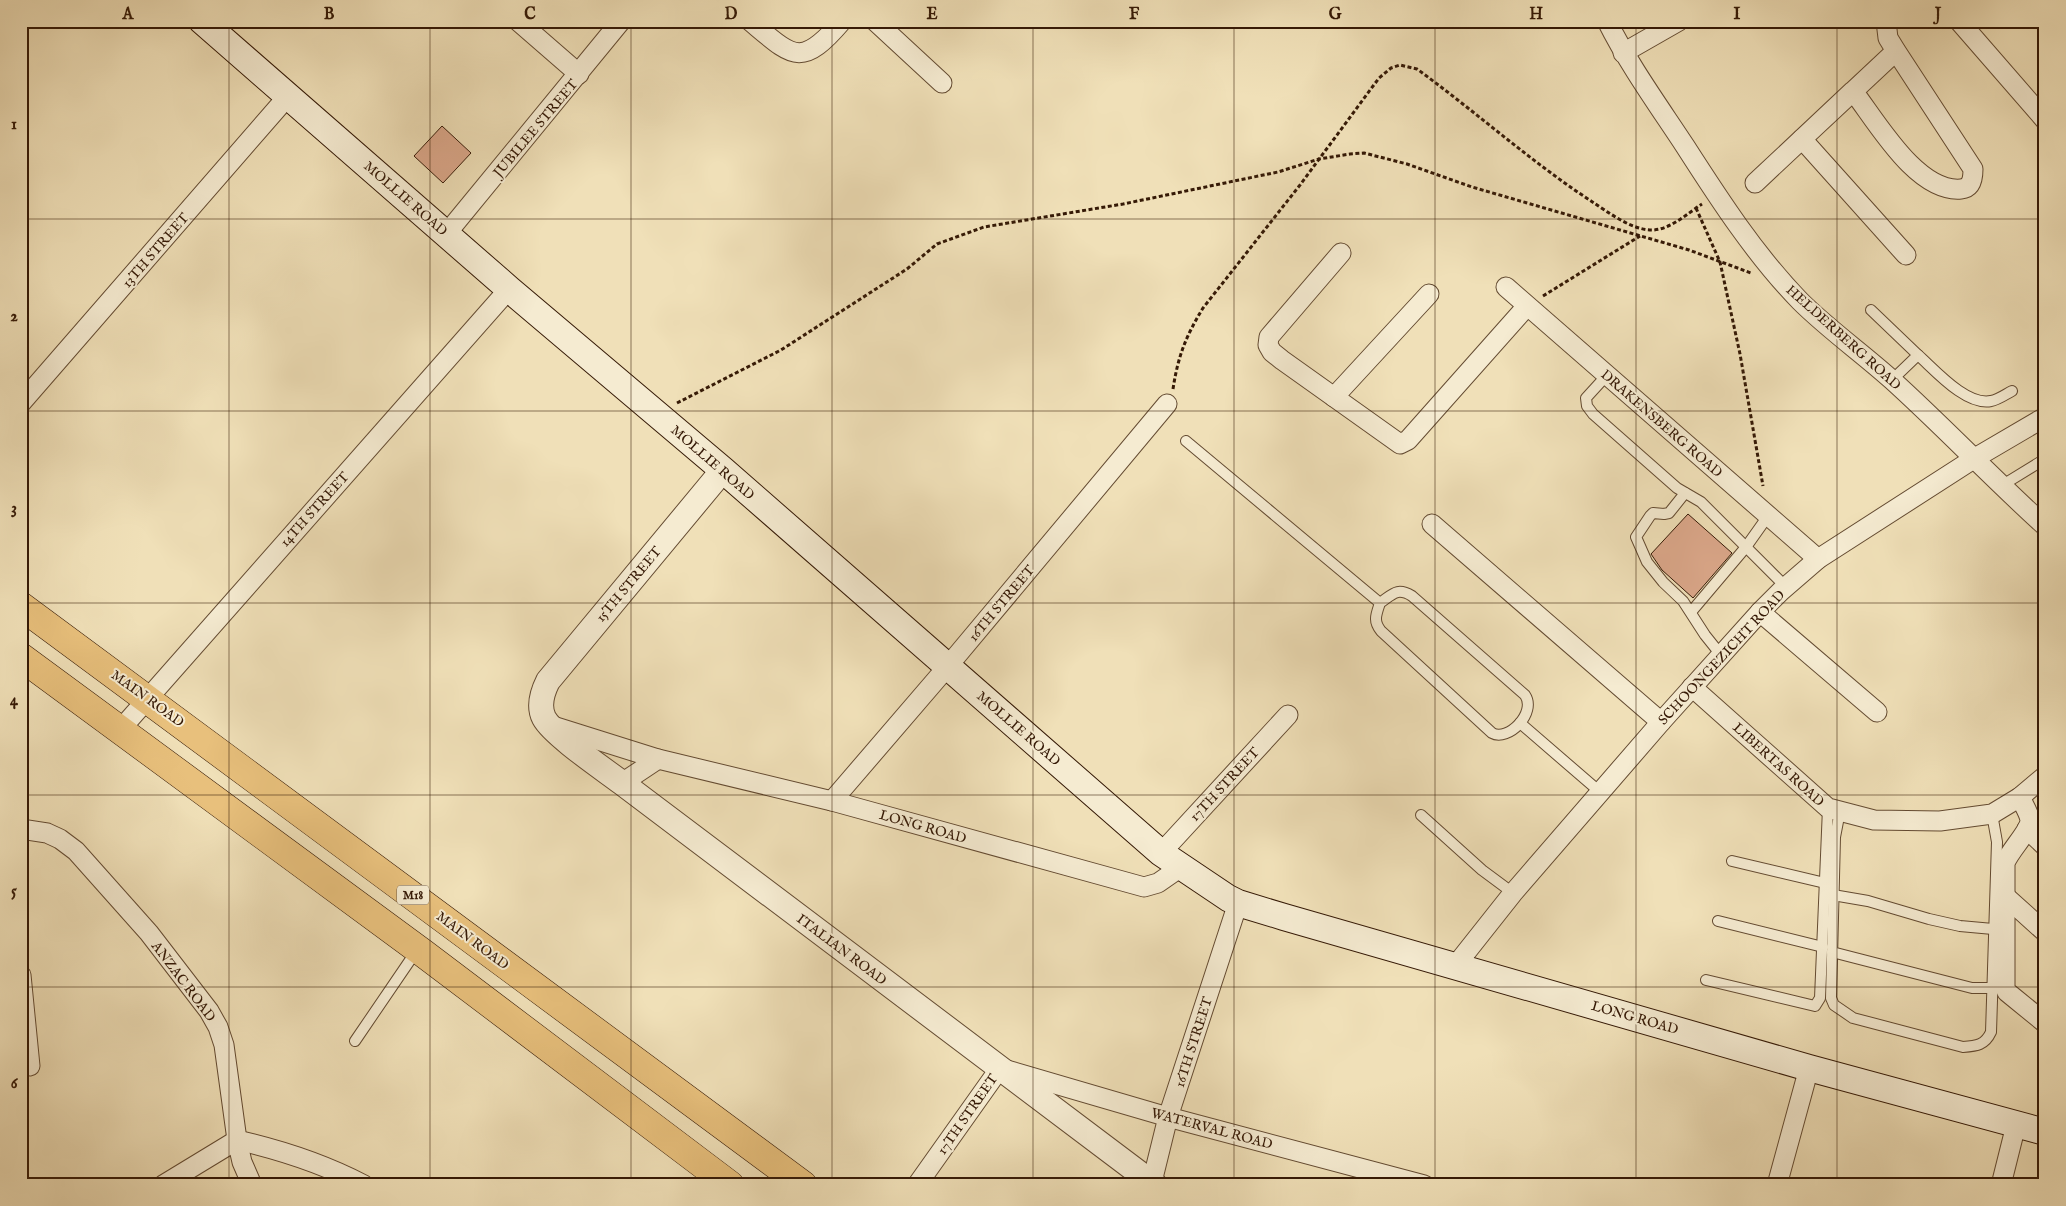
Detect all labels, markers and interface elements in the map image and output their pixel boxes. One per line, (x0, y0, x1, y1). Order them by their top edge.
text: A (122, 5, 135, 25)
text: B (324, 5, 335, 25)
text: C (524, 5, 536, 25)
text: D (725, 5, 738, 25)
text: E (926, 5, 938, 25)
text: F (1129, 5, 1140, 25)
text: G (1329, 5, 1342, 25)
text: H (1529, 5, 1543, 25)
text: I (1734, 5, 1741, 25)
text: J (1933, 5, 1942, 25)
street label: JUBILEE STREET (488, 75, 583, 183)
text: 1 (11, 115, 17, 135)
street label: MOLLIE ROAD (360, 157, 451, 240)
street label: 13TH STREET (118, 209, 194, 292)
street label: HELDERBERG ROAD (1782, 281, 1905, 394)
text: 2 (10, 307, 18, 327)
street label: DRAKENSBERG ROAD (1597, 366, 1726, 482)
street label: MOLLIE ROAD (667, 421, 758, 504)
street label: 14TH STREET (276, 468, 354, 551)
text: 3 (11, 499, 17, 519)
street label: 15TH STREET (592, 543, 666, 626)
street label: 16TH STREET (965, 561, 1039, 645)
street label: SCHOONGEZICHT ROAD (1654, 586, 1789, 729)
street label: MAIN ROAD (107, 666, 188, 731)
street label: MOLLIE ROAD (973, 687, 1064, 770)
text: 4 (10, 691, 19, 711)
street label: LIBERTAS ROAD (1729, 719, 1828, 811)
street label: 17TH STREET (1186, 743, 1264, 825)
street label: LONG ROAD (877, 806, 968, 848)
text: 5 (11, 882, 17, 902)
road number: M18 (397, 886, 429, 904)
street label: MAIN ROAD (433, 908, 512, 974)
street label: ITALIAN ROAD (793, 910, 890, 990)
street label: ANZAC ROAD (146, 937, 219, 1025)
street label: 16TH STREET (1171, 994, 1217, 1090)
street label: LONG ROAD (1589, 997, 1680, 1039)
street label: 17TH STREET (933, 1070, 1003, 1158)
text: 6 (11, 1074, 19, 1094)
street label: WATERVAL ROAD (1149, 1104, 1274, 1154)

